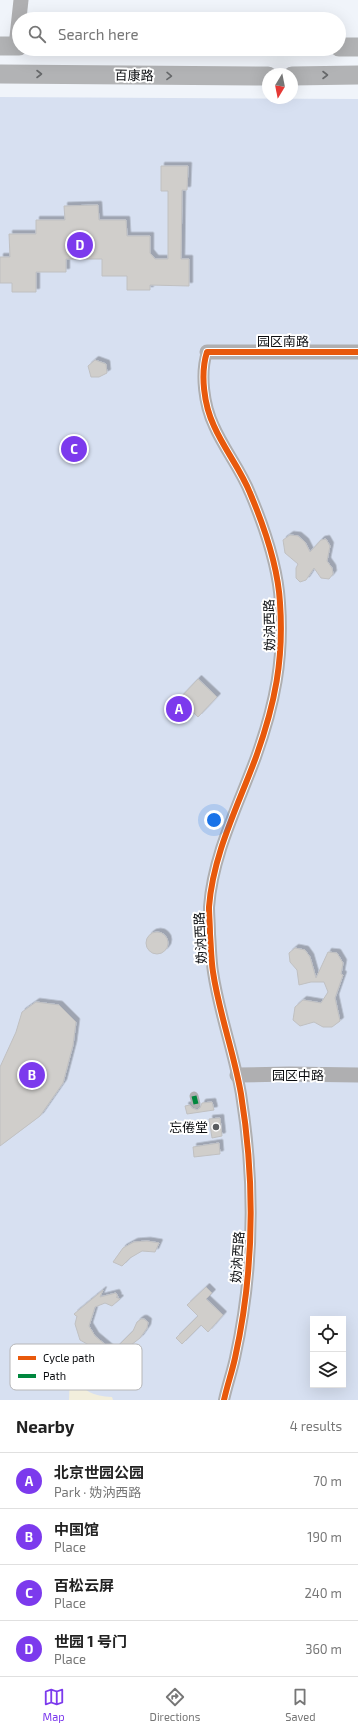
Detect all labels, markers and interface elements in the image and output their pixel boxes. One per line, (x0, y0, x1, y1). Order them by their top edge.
search box (12, 12, 346, 56)
icon: search (26, 23, 48, 45)
text: Search here (58, 25, 139, 43)
street label: 百康路 (114, 67, 154, 83)
north arrow (262, 68, 298, 104)
one-way arrow (36, 70, 42, 78)
one-way arrow (322, 71, 328, 80)
one-way arrow (166, 72, 172, 80)
pin: D (67, 230, 93, 260)
street label: 园区南路 (257, 333, 309, 349)
pin: C (61, 434, 87, 464)
street label: 妫汭西路 (261, 599, 277, 651)
pin: A (166, 694, 192, 724)
your location (204, 810, 224, 830)
street label: 妫汭西路 (191, 912, 209, 964)
pin: B (19, 1060, 45, 1090)
street label: 园区中路 (272, 1067, 324, 1083)
place label: 忘倦堂 (169, 1119, 208, 1135)
marker: 忘倦堂 (211, 1122, 221, 1132)
street label: 妫汭西路 (227, 1230, 247, 1284)
map controls (310, 1316, 346, 1388)
button: locate (310, 1316, 346, 1352)
legend (10, 1344, 142, 1390)
text: Cycle path (43, 1351, 95, 1364)
button: layers (310, 1352, 346, 1388)
text: Path (43, 1369, 66, 1382)
text: Nearby (16, 1416, 74, 1436)
text: 4 results (290, 1418, 342, 1434)
text: 北京世园公园 (54, 1463, 144, 1481)
text: A (25, 1473, 33, 1489)
text: 70 m (313, 1473, 342, 1489)
text: Park · 妫汭西路 (54, 1484, 141, 1500)
text: 中国馆 (54, 1520, 99, 1538)
text: B (25, 1529, 33, 1545)
text: 190 m (307, 1529, 342, 1545)
text: Place (54, 1539, 86, 1555)
text: 百松云屏 (54, 1576, 114, 1594)
text: C (25, 1585, 33, 1601)
text: 240 m (305, 1585, 342, 1601)
text: Place (54, 1595, 86, 1611)
text: 世园 1 号门 (54, 1632, 127, 1650)
text: D (25, 1641, 33, 1657)
text: 360 m (305, 1641, 342, 1657)
text: Place (54, 1651, 86, 1667)
tab: Map (43, 1686, 65, 1723)
tab: Directions (150, 1686, 200, 1723)
tab: Saved (285, 1686, 316, 1723)

